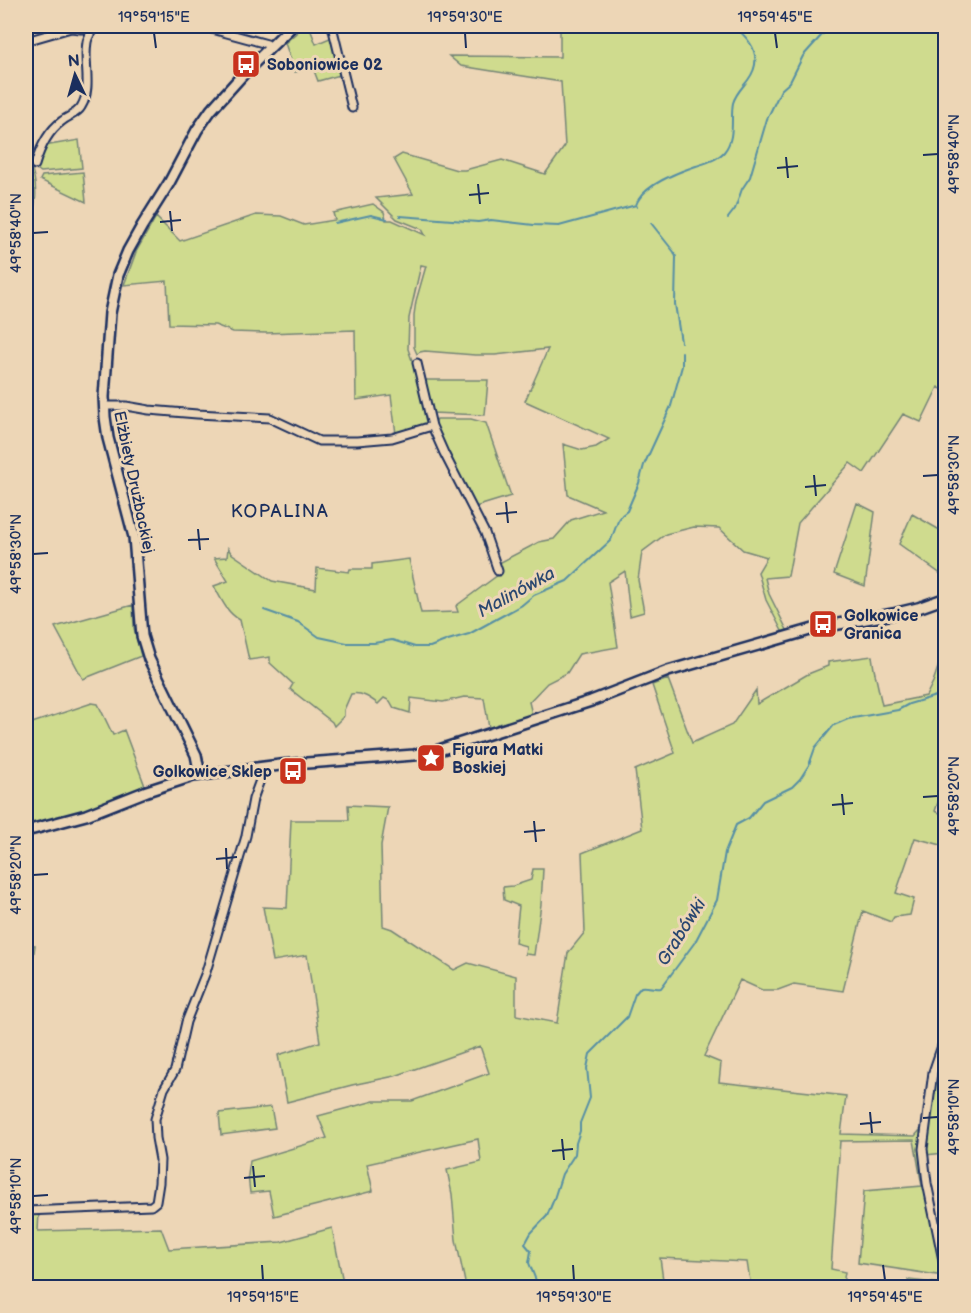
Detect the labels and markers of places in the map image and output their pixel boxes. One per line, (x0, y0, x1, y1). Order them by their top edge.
bus stop icon: Soboniowice 02 (230, 48, 262, 80)
place label: Soboniowice 02 (267, 56, 383, 75)
place label: Golkowice Granica (844, 607, 918, 644)
bus stop icon: Golkowice Granica (807, 608, 839, 640)
place label: Figura Matki Boskiej (452, 741, 543, 778)
place icon: Figura Matki Boskiej (415, 742, 447, 774)
bus stop icon: Golkowice Sklep (277, 755, 309, 787)
place label: Golkowice Sklep (153, 763, 272, 782)

